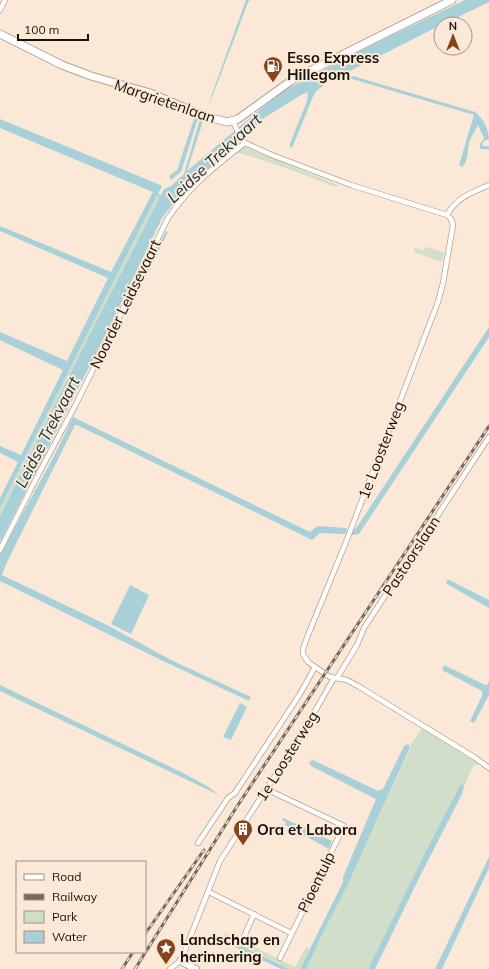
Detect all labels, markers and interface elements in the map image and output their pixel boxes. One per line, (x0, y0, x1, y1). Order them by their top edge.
scale bar (18, 16, 88, 42)
north arrow (433, 16, 473, 56)
text: N (449, 19, 457, 33)
text: 100 m (24, 22, 59, 37)
place label: Esso Express Hillegom (287, 48, 379, 84)
fuel station icon: Esso Express Hillegom (262, 55, 284, 83)
street label: Margrietenlaan (112, 75, 218, 127)
water label: Leidse Trekvaart (163, 109, 266, 207)
street label: Noorder Leidsevaart (85, 236, 165, 372)
water label: Leidse Trekvaart (10, 373, 84, 491)
street label: 1e Loosterweg (354, 399, 408, 501)
street label: Pastoorslaan (378, 513, 444, 599)
street label: 1e Loosterweg (252, 707, 322, 805)
building icon: Ora et Labora (232, 818, 254, 846)
place label: Ora et Labora (257, 820, 357, 839)
street label: Pioentulp (293, 848, 339, 916)
legend (16, 861, 146, 953)
text: Road (52, 869, 81, 884)
text: Railway (52, 889, 98, 904)
text: Park (52, 909, 78, 924)
text: Water (52, 929, 88, 944)
place label: Landschap en herinnering (180, 930, 280, 966)
place icon: Landschap en herinnering (155, 937, 177, 965)

